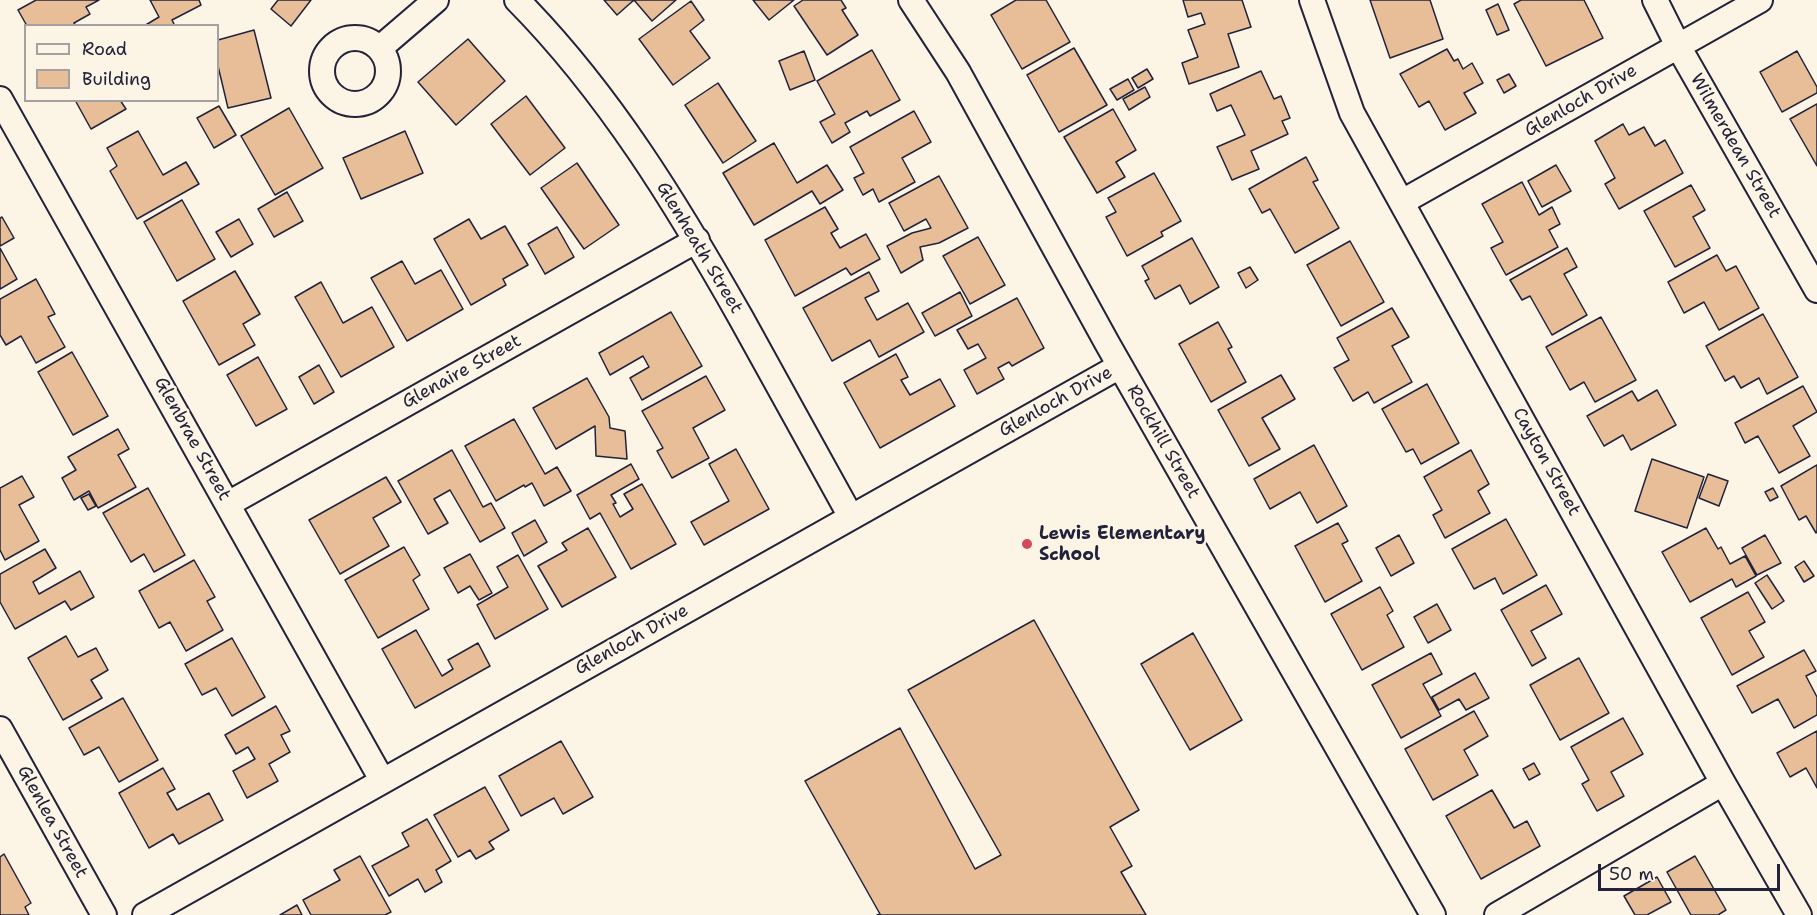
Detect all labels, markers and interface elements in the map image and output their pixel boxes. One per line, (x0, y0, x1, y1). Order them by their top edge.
legend (24, 24, 219, 102)
text: Road (82, 37, 127, 61)
street label: Glenloch Drive (1521, 60, 1641, 142)
text: Building (82, 67, 151, 91)
street label: Wilmerdean Street (1685, 70, 1785, 222)
street label: Glenheath Street (651, 178, 747, 318)
street label: Glenaire Street (399, 330, 525, 414)
street label: Glenloch Drive (996, 362, 1116, 442)
street label: Glenbrae Street (149, 373, 235, 505)
street label: Rockhill Street (1122, 381, 1204, 503)
street label: Cayton Street (1507, 404, 1585, 520)
place label: Lewis Elementary School (1039, 523, 1206, 566)
marker: Lewis Elementary School (1020, 537, 1034, 551)
street label: Glenloch Drive (572, 600, 692, 680)
street label: Glenlea Street (12, 762, 92, 882)
scale bar (1601, 852, 1782, 890)
text: 50 m (1609, 862, 1654, 886)

